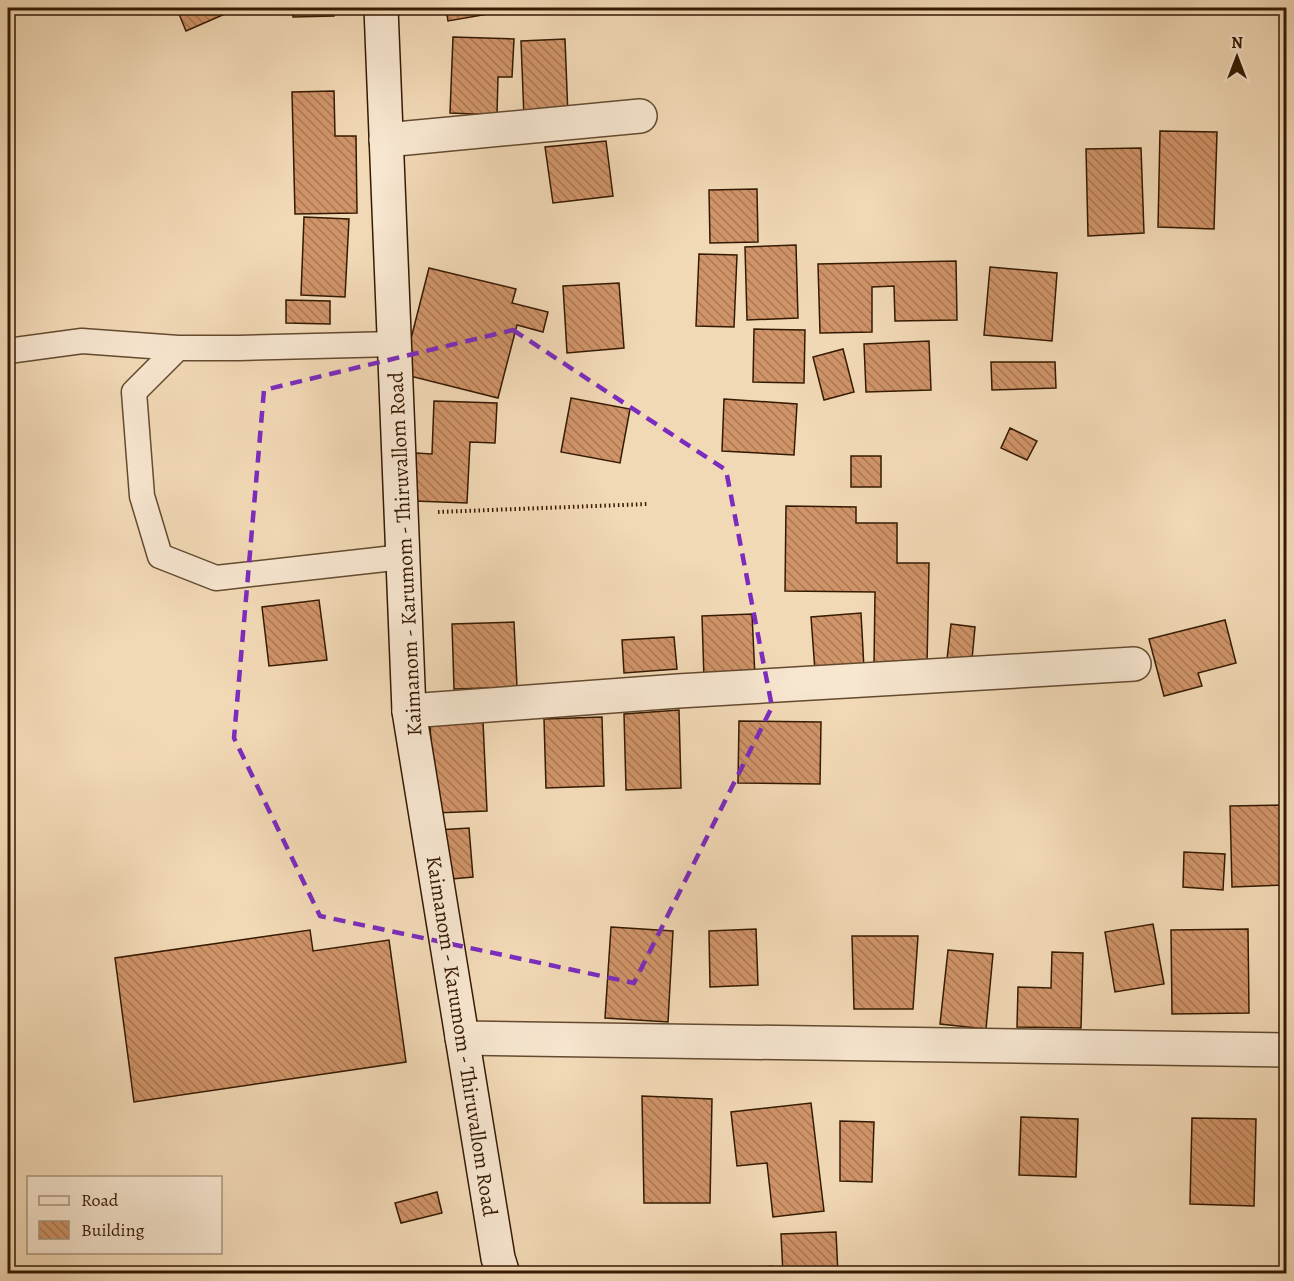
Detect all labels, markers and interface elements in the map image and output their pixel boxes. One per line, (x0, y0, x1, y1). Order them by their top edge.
north arrow (1207, 27, 1267, 87)
text: N (1231, 32, 1243, 54)
street label: Kaimanom - Karumom - Thiruvallom Road (381, 370, 429, 737)
street label: Kaimanom - Karumom - Thiruvallom Road (420, 854, 504, 1219)
legend (27, 1176, 222, 1254)
text: Road (81, 1188, 119, 1212)
text: Building (81, 1218, 145, 1242)

